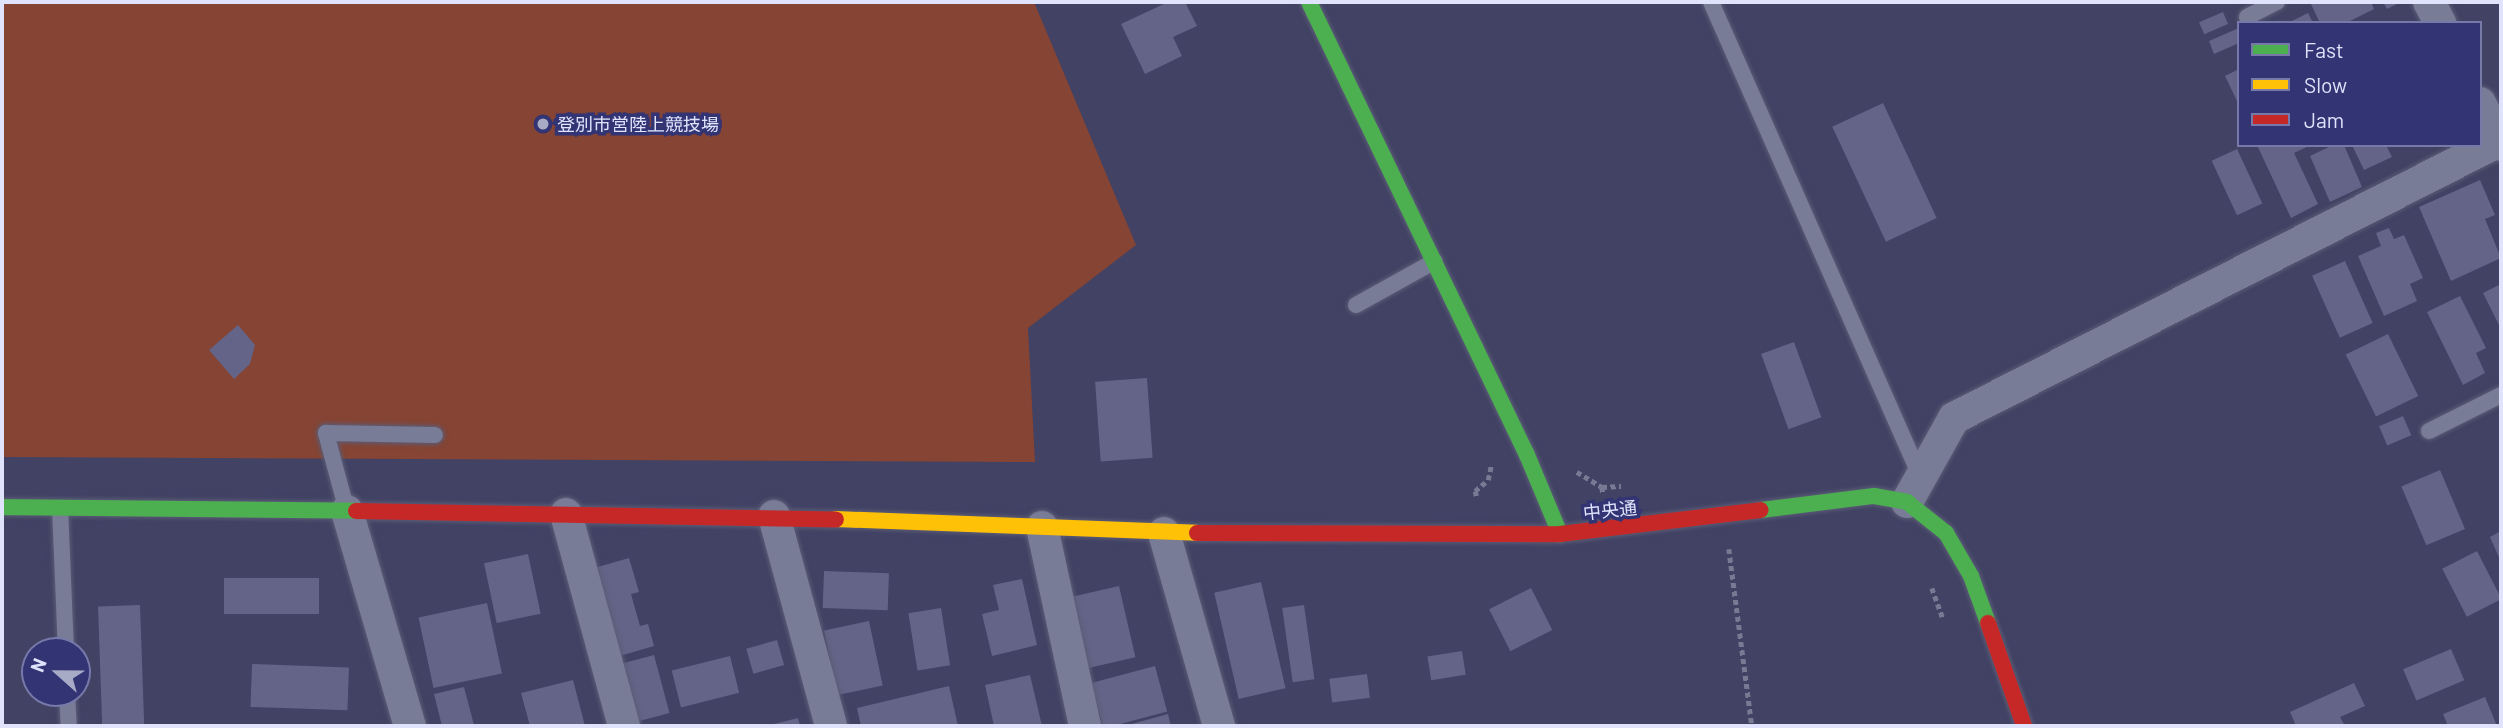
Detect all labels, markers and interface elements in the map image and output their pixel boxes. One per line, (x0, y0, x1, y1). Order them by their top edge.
legend (2237, 21, 2482, 147)
text: Fast (2304, 37, 2344, 62)
text: Slow (2304, 72, 2347, 97)
text: Jam (2304, 107, 2344, 132)
place label: 登別市営陸上競技場 (557, 113, 719, 135)
marker: 登別市営陸上競技場 (535, 116, 551, 132)
street label: 中央通 (1582, 496, 1638, 524)
north arrow (21, 637, 91, 707)
text: N (25, 655, 51, 675)

